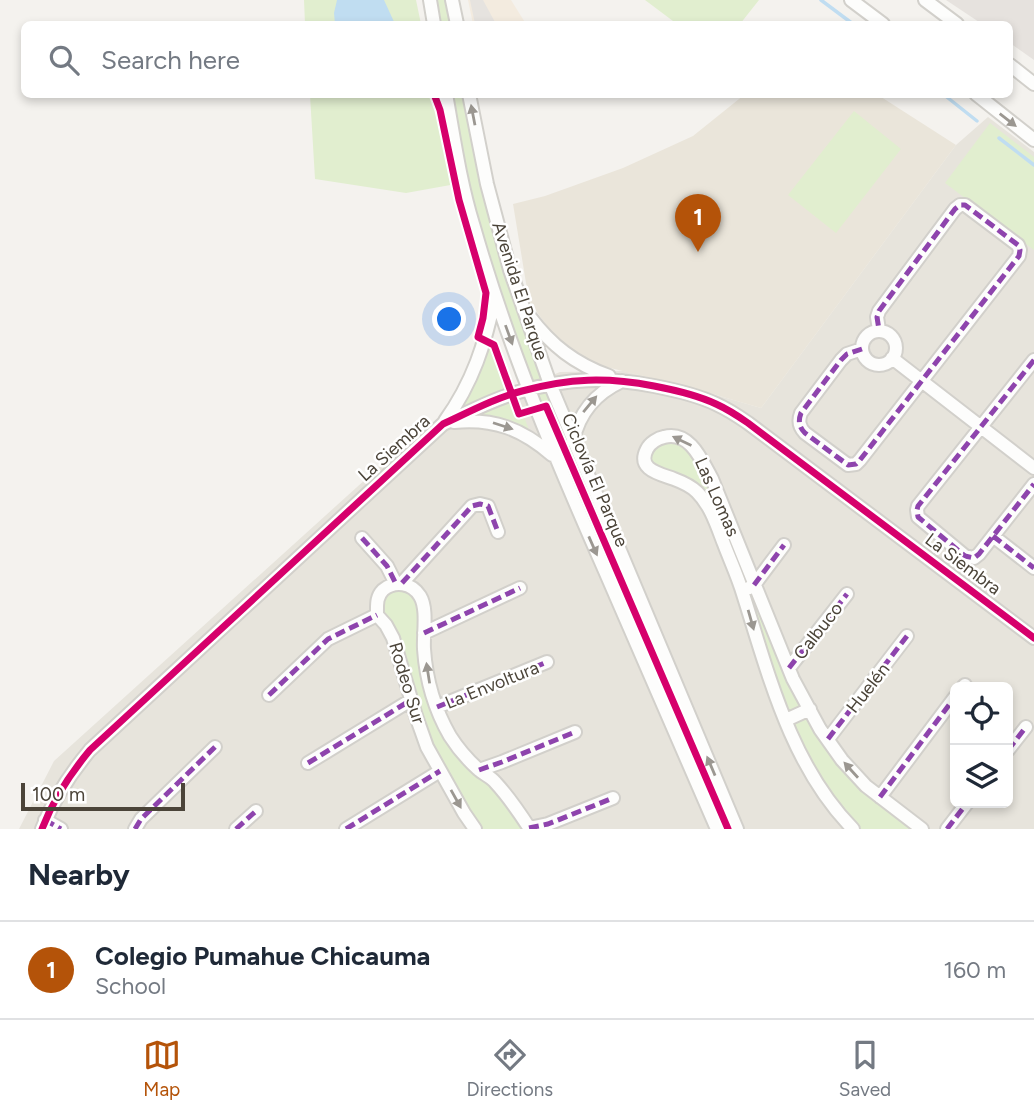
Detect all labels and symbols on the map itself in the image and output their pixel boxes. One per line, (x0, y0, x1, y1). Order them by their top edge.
one-way arrow (467, 104, 478, 126)
one-way arrow (999, 112, 1017, 127)
pin: 1 (675, 194, 721, 252)
street label: Avenida El Parque (487, 219, 553, 363)
your location (432, 302, 466, 336)
one-way arrow (504, 324, 515, 345)
one-way arrow (582, 396, 597, 413)
street label: La Siembra (354, 410, 434, 486)
street label: Ciclovía El Parque (557, 410, 633, 550)
one-way arrow (493, 421, 514, 432)
one-way arrow (672, 435, 692, 447)
street label: Las Lomas (690, 454, 744, 540)
street label: La Siembra (921, 528, 1005, 600)
one-way arrow (588, 536, 599, 557)
street label: Calbuco (789, 598, 847, 664)
one-way arrow (747, 610, 757, 631)
street label: Rodeo Sur (384, 640, 430, 726)
street label: La Envoltura (442, 656, 542, 714)
street label: Huelén (842, 659, 894, 717)
one-way arrow (422, 662, 433, 684)
one-way arrow (705, 756, 717, 776)
one-way arrow (843, 761, 859, 779)
scale bar (21, 780, 186, 812)
one-way arrow (450, 790, 462, 809)

